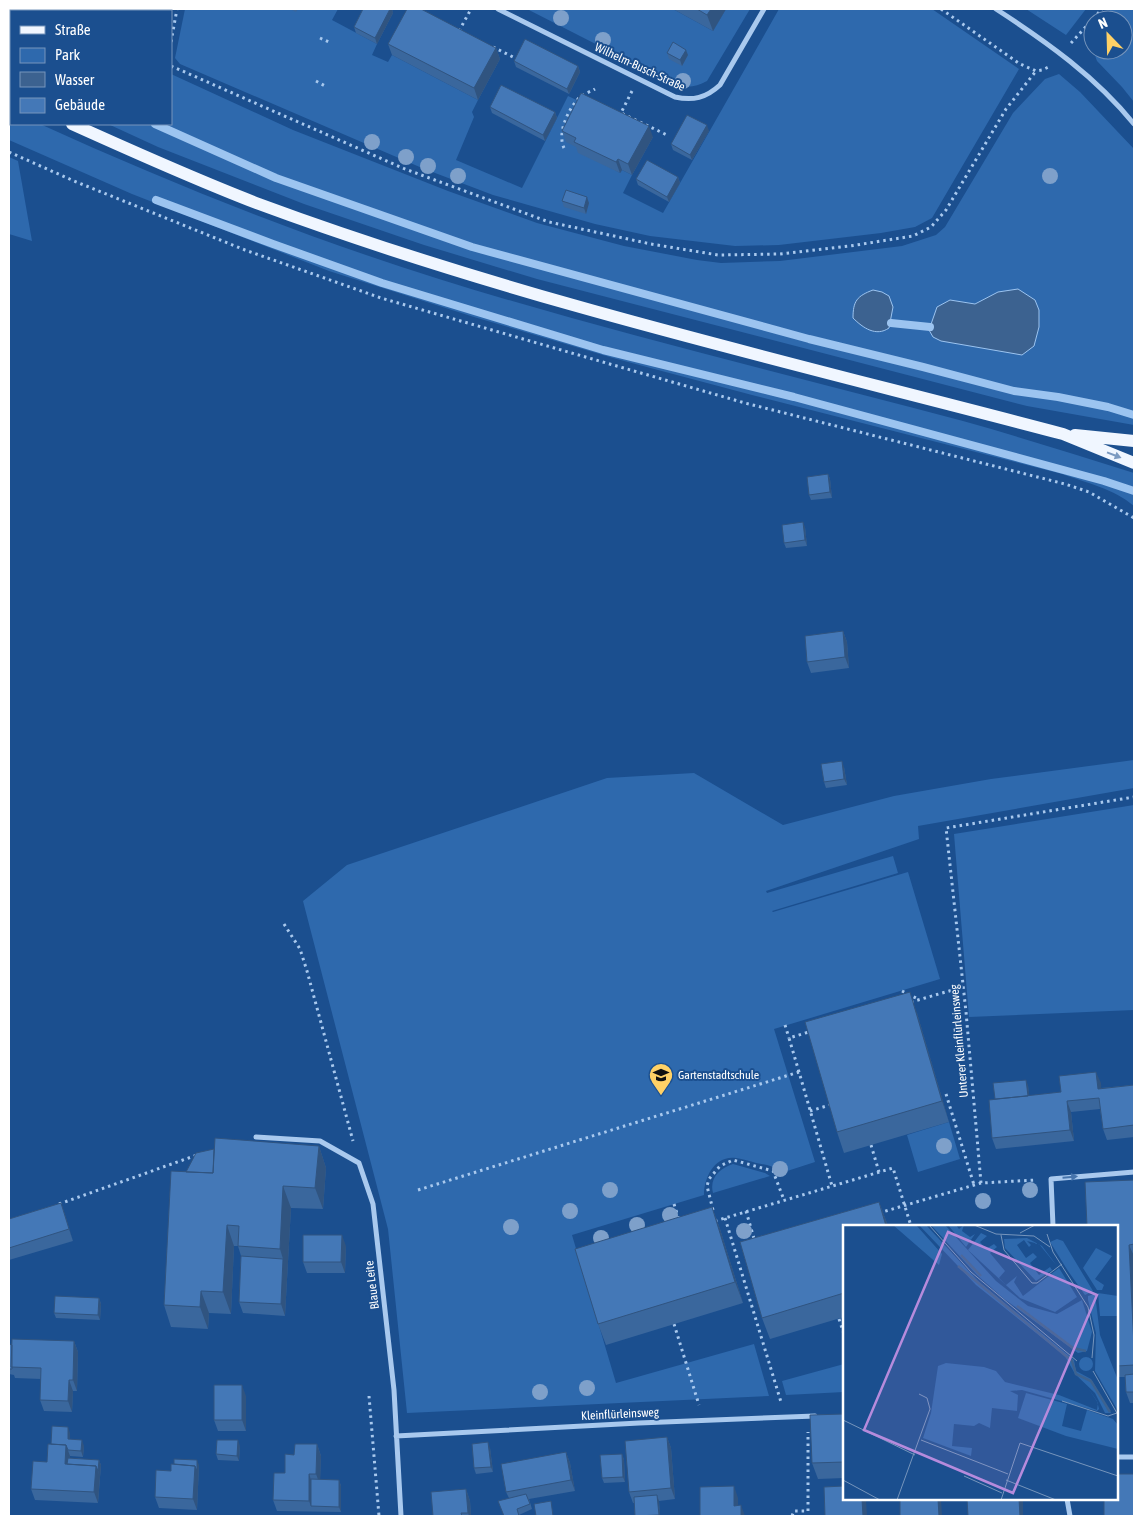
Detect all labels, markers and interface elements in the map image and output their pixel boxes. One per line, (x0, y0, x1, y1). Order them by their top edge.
legend (10, 10, 172, 125)
north arrow (1083, 10, 1133, 60)
text: N (1096, 14, 1110, 32)
text: Straße (55, 21, 91, 38)
street label: Wilhelm-Busch-Straße (593, 40, 687, 94)
text: Park (55, 46, 80, 63)
text: Wasser (55, 71, 95, 88)
text: Gebäude (55, 96, 105, 113)
one-way arrow (1107, 452, 1122, 460)
street label: Unterer Kleinflürleinsweg (947, 983, 971, 1098)
school or university icon: Gartenstadtschule (648, 1062, 674, 1096)
place label: Gartenstadtschule (678, 1068, 759, 1082)
one-way arrow (1062, 1173, 1078, 1181)
inset map (843, 1225, 1118, 1500)
street label: Blaue Leite (362, 1260, 382, 1310)
street label: Kleinflürleinsweg (581, 1405, 660, 1423)

